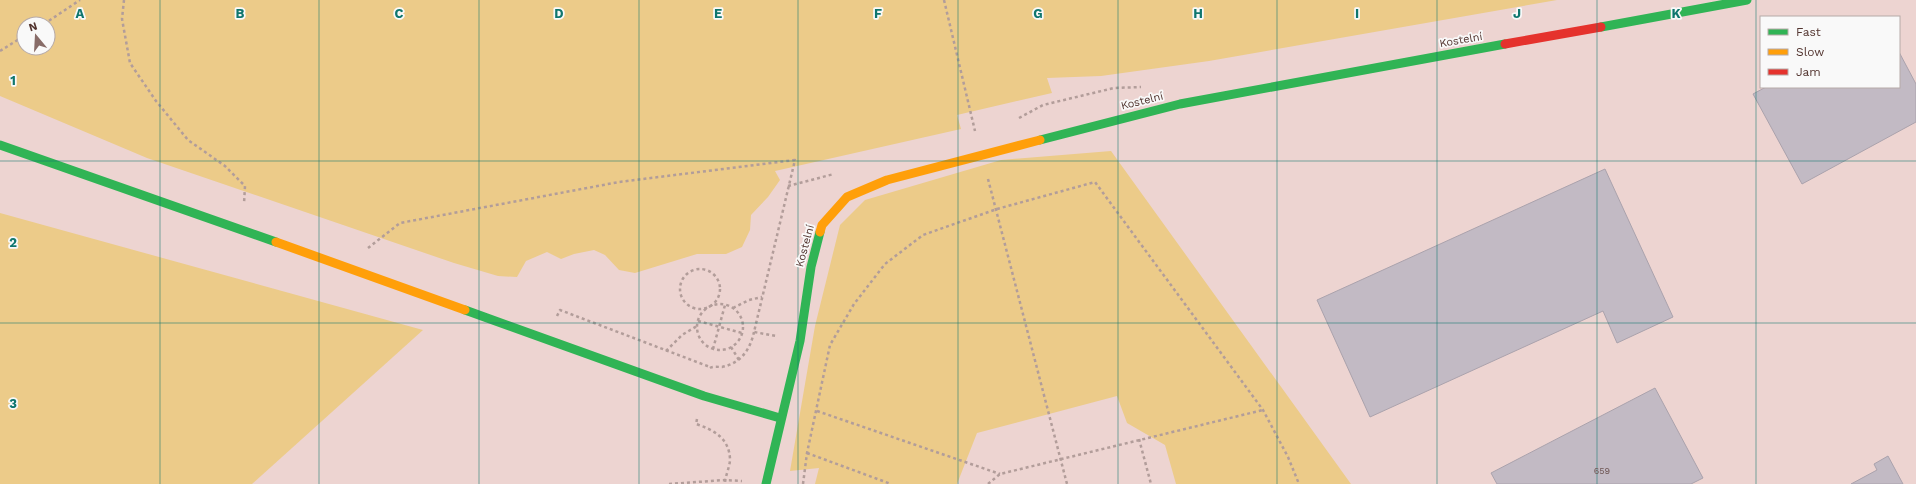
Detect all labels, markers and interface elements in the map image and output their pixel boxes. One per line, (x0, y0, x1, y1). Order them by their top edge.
text: A (76, 6, 85, 21)
text: B (236, 6, 245, 21)
text: C (395, 6, 404, 21)
text: D (554, 6, 564, 21)
text: E (714, 6, 722, 21)
text: F (874, 6, 882, 21)
text: G (1033, 6, 1043, 21)
text: H (1193, 6, 1203, 21)
text: I (1355, 6, 1359, 21)
text: J (1513, 6, 1521, 21)
text: K (1671, 6, 1681, 21)
north arrow (16, 16, 56, 56)
legend (1760, 16, 1900, 88)
text: N (27, 20, 39, 34)
text: Fast (1796, 25, 1821, 39)
street label: Kostelní (1439, 30, 1483, 50)
text: Slow (1796, 45, 1824, 59)
text: Jam (1796, 65, 1821, 79)
text: 1 (10, 73, 16, 88)
street label: Kostelní (1119, 89, 1165, 113)
street label: Kostelní (793, 223, 817, 269)
text: 2 (9, 235, 17, 250)
text: 3 (9, 396, 17, 411)
house number: 659 (1594, 466, 1610, 476)

